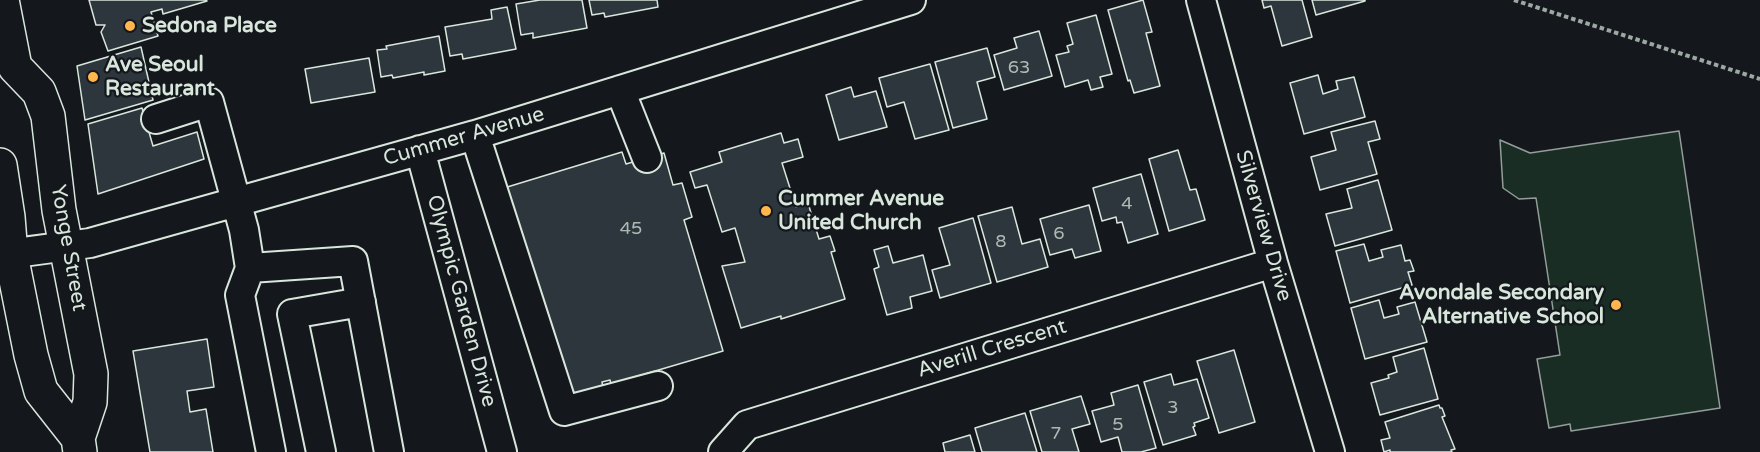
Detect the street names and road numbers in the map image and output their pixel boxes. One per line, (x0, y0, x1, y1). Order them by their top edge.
street label: Cummer Avenue (381, 102, 547, 172)
street label: Silverview Drive (1229, 148, 1297, 304)
street label: Yonge Street (44, 183, 92, 313)
street label: Olympic Garden Drive (421, 192, 501, 410)
street label: Averill Crescent (914, 314, 1070, 384)

